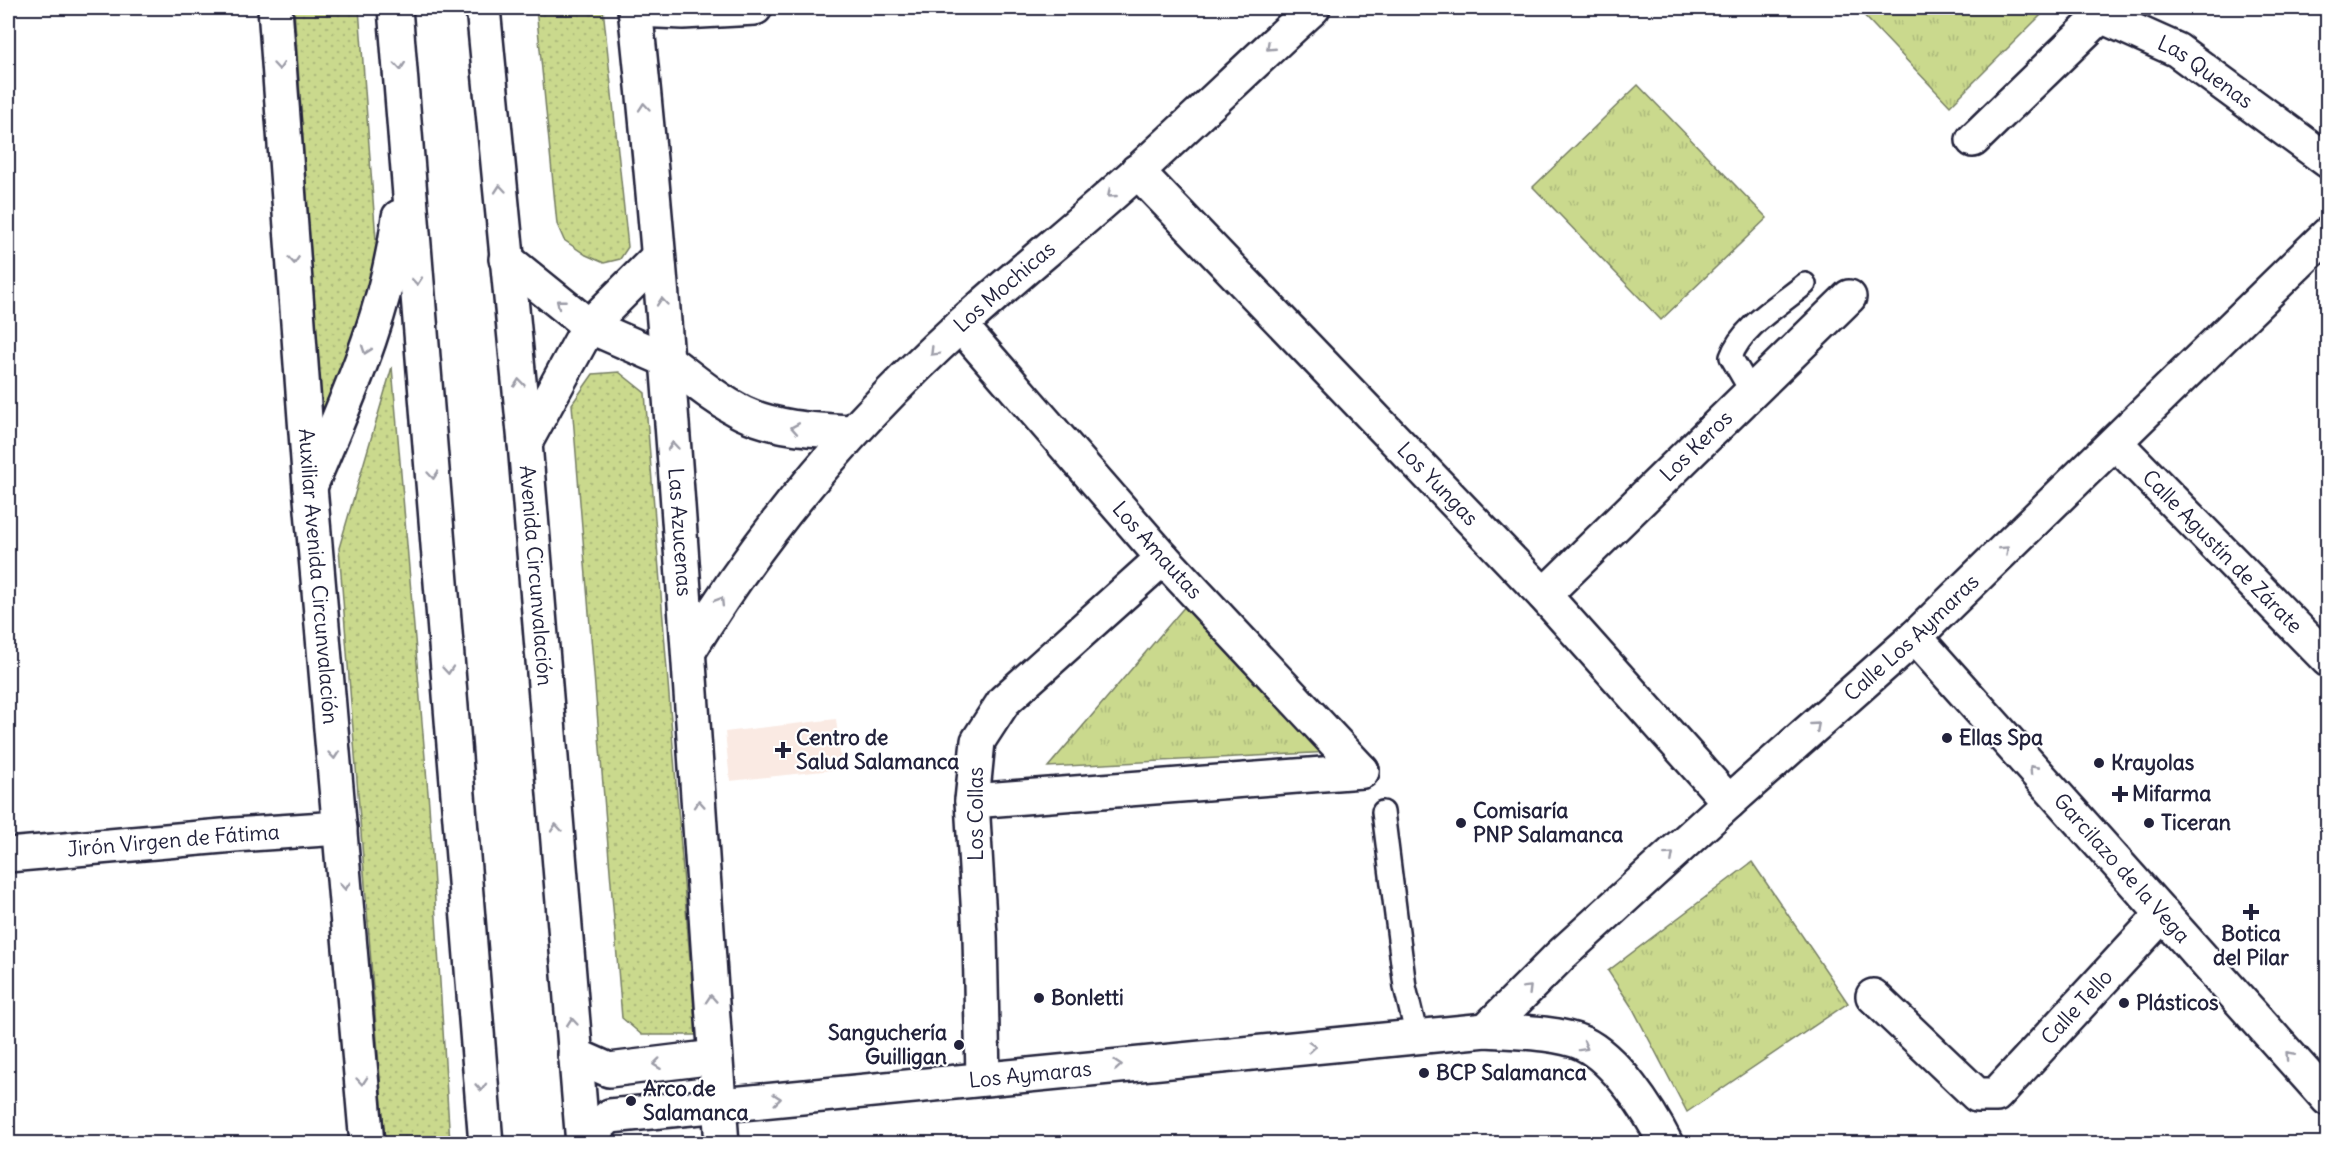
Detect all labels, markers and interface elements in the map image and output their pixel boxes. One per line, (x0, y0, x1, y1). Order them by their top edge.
street label: Las Quenas (2153, 29, 2259, 114)
one-way arrow (1266, 40, 1277, 51)
one-way arrow (273, 61, 286, 70)
one-way arrow (393, 61, 406, 70)
one-way arrow (638, 103, 651, 112)
one-way arrow (494, 184, 507, 193)
one-way arrow (1107, 187, 1118, 198)
street label: Los Mochicas (948, 235, 1061, 338)
one-way arrow (288, 256, 301, 265)
one-way arrow (411, 277, 424, 286)
one-way arrow (656, 297, 669, 306)
one-way arrow (556, 299, 567, 310)
one-way arrow (360, 344, 373, 355)
one-way arrow (931, 344, 942, 355)
one-way arrow (513, 378, 526, 387)
street label: Los Keros (1654, 404, 1738, 487)
one-way arrow (790, 422, 799, 434)
street label: Auxiliar Avenida Circunvalación (293, 427, 345, 725)
street label: Los Yungas (1392, 436, 1484, 531)
one-way arrow (667, 442, 680, 451)
street label: Avenida Circunvalación (514, 464, 559, 687)
street label: Calle Agustín de Zárate (2137, 464, 2308, 639)
street label: Las Azucenas (662, 467, 698, 597)
one-way arrow (426, 471, 439, 480)
street label: Los Amautas (1107, 495, 1208, 605)
one-way arrow (1997, 547, 2008, 558)
street label: Calle Los Aymaras (1838, 568, 1985, 707)
one-way arrow (712, 597, 724, 607)
one-way arrow (441, 665, 454, 674)
one-way arrow (1809, 722, 1819, 733)
place label: Centro de Salud Salamanca (796, 724, 959, 775)
place label: Ellas Spa (1959, 724, 2043, 751)
marker: Ellas Spa (1940, 731, 1954, 745)
marker: Centro de Salud Salamanca (774, 741, 792, 759)
place label: Krayolas (2111, 749, 2195, 776)
one-way arrow (327, 750, 340, 759)
marker: Krayolas (2092, 756, 2106, 770)
one-way arrow (2029, 765, 2040, 776)
street label: Los Collas (962, 767, 989, 861)
place label: Mifarma (2132, 780, 2211, 807)
street label: Garcilazo de la Vega (2048, 787, 2196, 948)
marker: Mifarma (2113, 787, 2127, 801)
place label: Comisaría PNP Salamanca (1473, 797, 1623, 848)
one-way arrow (692, 800, 705, 809)
place label: Ticeran (2161, 809, 2231, 836)
marker: Comisaría PNP Salamanca (1454, 816, 1468, 830)
marker: Ticeran (2142, 816, 2156, 830)
street label: Jirón Virgen de Fátima (66, 818, 280, 863)
one-way arrow (550, 824, 563, 833)
one-way arrow (1664, 852, 1674, 863)
one-way arrow (338, 882, 351, 891)
marker: Botica del Pilar (2244, 905, 2258, 919)
place label: Botica del Pilar (2213, 920, 2289, 971)
street label: Calle Tello (2035, 963, 2118, 1050)
place label: Bonletti (1051, 984, 1124, 1011)
one-way arrow (1520, 985, 1531, 996)
place label: Plásticos (2136, 989, 2219, 1016)
marker: Bonletti (1032, 991, 1046, 1005)
one-way arrow (705, 994, 718, 1003)
marker: Plásticos (2117, 996, 2131, 1010)
one-way arrow (566, 1018, 579, 1027)
place label: Sanguchería Guilligan (828, 1019, 947, 1070)
marker: Sanguchería Guilligan (952, 1038, 966, 1052)
one-way arrow (1578, 1040, 1588, 1051)
one-way arrow (1307, 1041, 1316, 1054)
one-way arrow (2285, 1051, 2296, 1062)
street label: Los Aymaras (967, 1055, 1093, 1094)
one-way arrow (652, 1057, 661, 1070)
one-way arrow (1113, 1059, 1122, 1072)
place label: BCP Salamanca (1436, 1059, 1587, 1086)
marker: BCP Salamanca (1417, 1066, 1431, 1080)
place label: Arco de Salamanca (643, 1075, 748, 1126)
one-way arrow (355, 1076, 368, 1085)
one-way arrow (475, 1083, 488, 1092)
one-way arrow (773, 1093, 782, 1106)
marker: Arco de Salamanca (624, 1094, 638, 1108)

